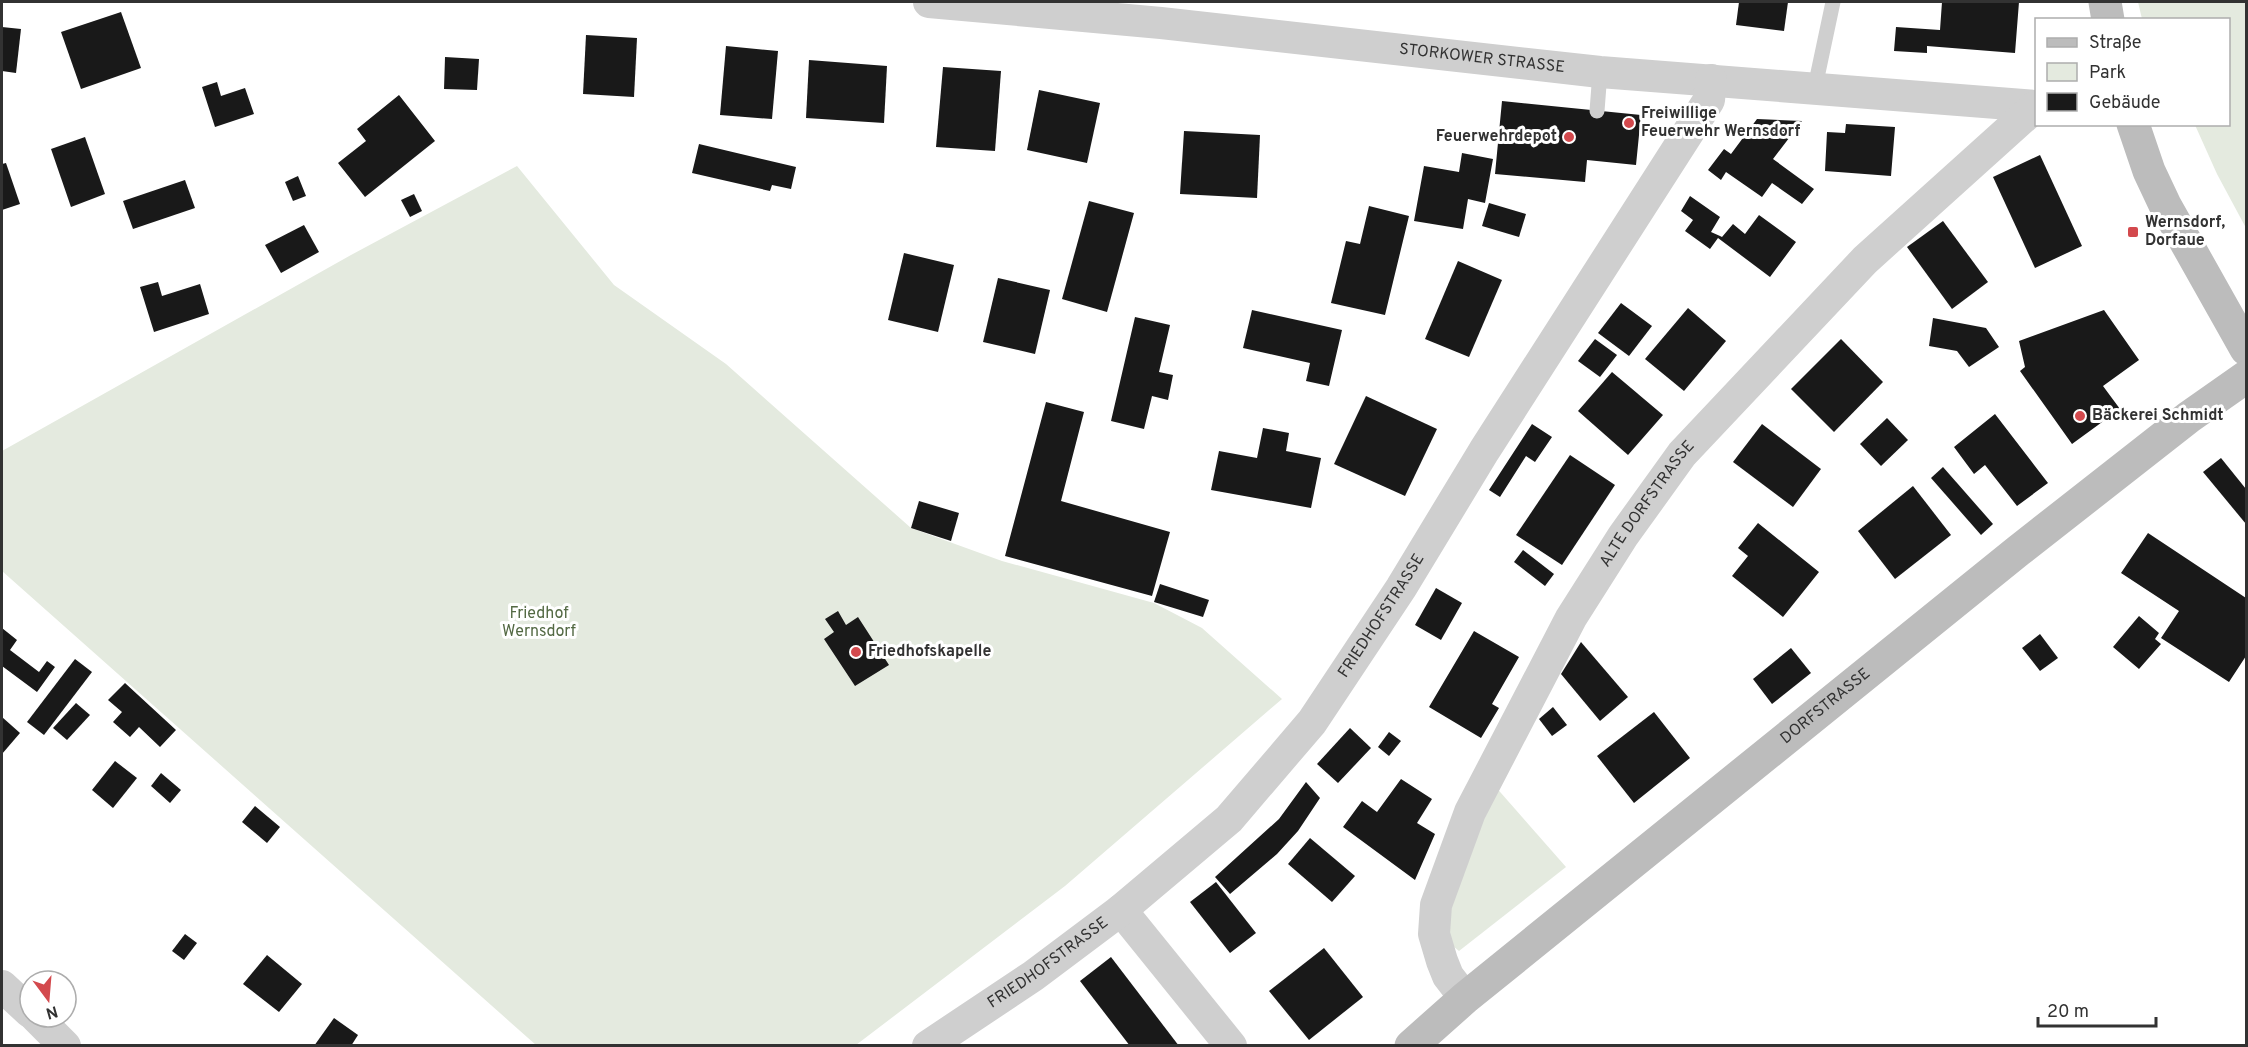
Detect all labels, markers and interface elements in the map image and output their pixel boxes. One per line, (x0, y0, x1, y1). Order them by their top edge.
legend (2035, 18, 2230, 126)
text: Straße (2089, 32, 2141, 55)
street label: STORKOWER STRASSE (1398, 40, 1566, 78)
text: Park (2089, 62, 2126, 85)
text: Gebäude (2089, 92, 2161, 115)
place label: Freiwillige Feuerwehr Wernsdorf (1641, 104, 1800, 142)
marker: Freiwillige Feuerwehr Wernsdorf (1622, 116, 1636, 130)
place label: Feuerwehrdepot (1436, 127, 1557, 147)
marker: Feuerwehrdepot (1562, 130, 1576, 144)
place label: Wernsdorf, Dorfaue (2145, 213, 2225, 251)
marker: Wernsdorf, Dorfaue (2126, 225, 2140, 239)
place label: Bäckerei Schmidt (2092, 406, 2224, 426)
marker: Bäckerei Schmidt (2073, 409, 2087, 423)
street label: ALTE DORFSTRASSE (1596, 437, 1699, 571)
street label: FRIEDHOFSTRASSE (1334, 550, 1429, 682)
park label: Friedhof Wernsdorf (502, 604, 577, 642)
place label: Friedhofskapelle (868, 642, 992, 662)
marker: Friedhofskapelle (849, 645, 863, 659)
street label: DORFSTRASSE (1777, 664, 1875, 749)
street label: FRIEDHOFSTRASSE (984, 913, 1112, 1013)
north arrow (18, 969, 78, 1029)
scale bar (2038, 990, 2156, 1028)
text: N (43, 1000, 60, 1023)
text: 20 m (2047, 1001, 2089, 1024)

